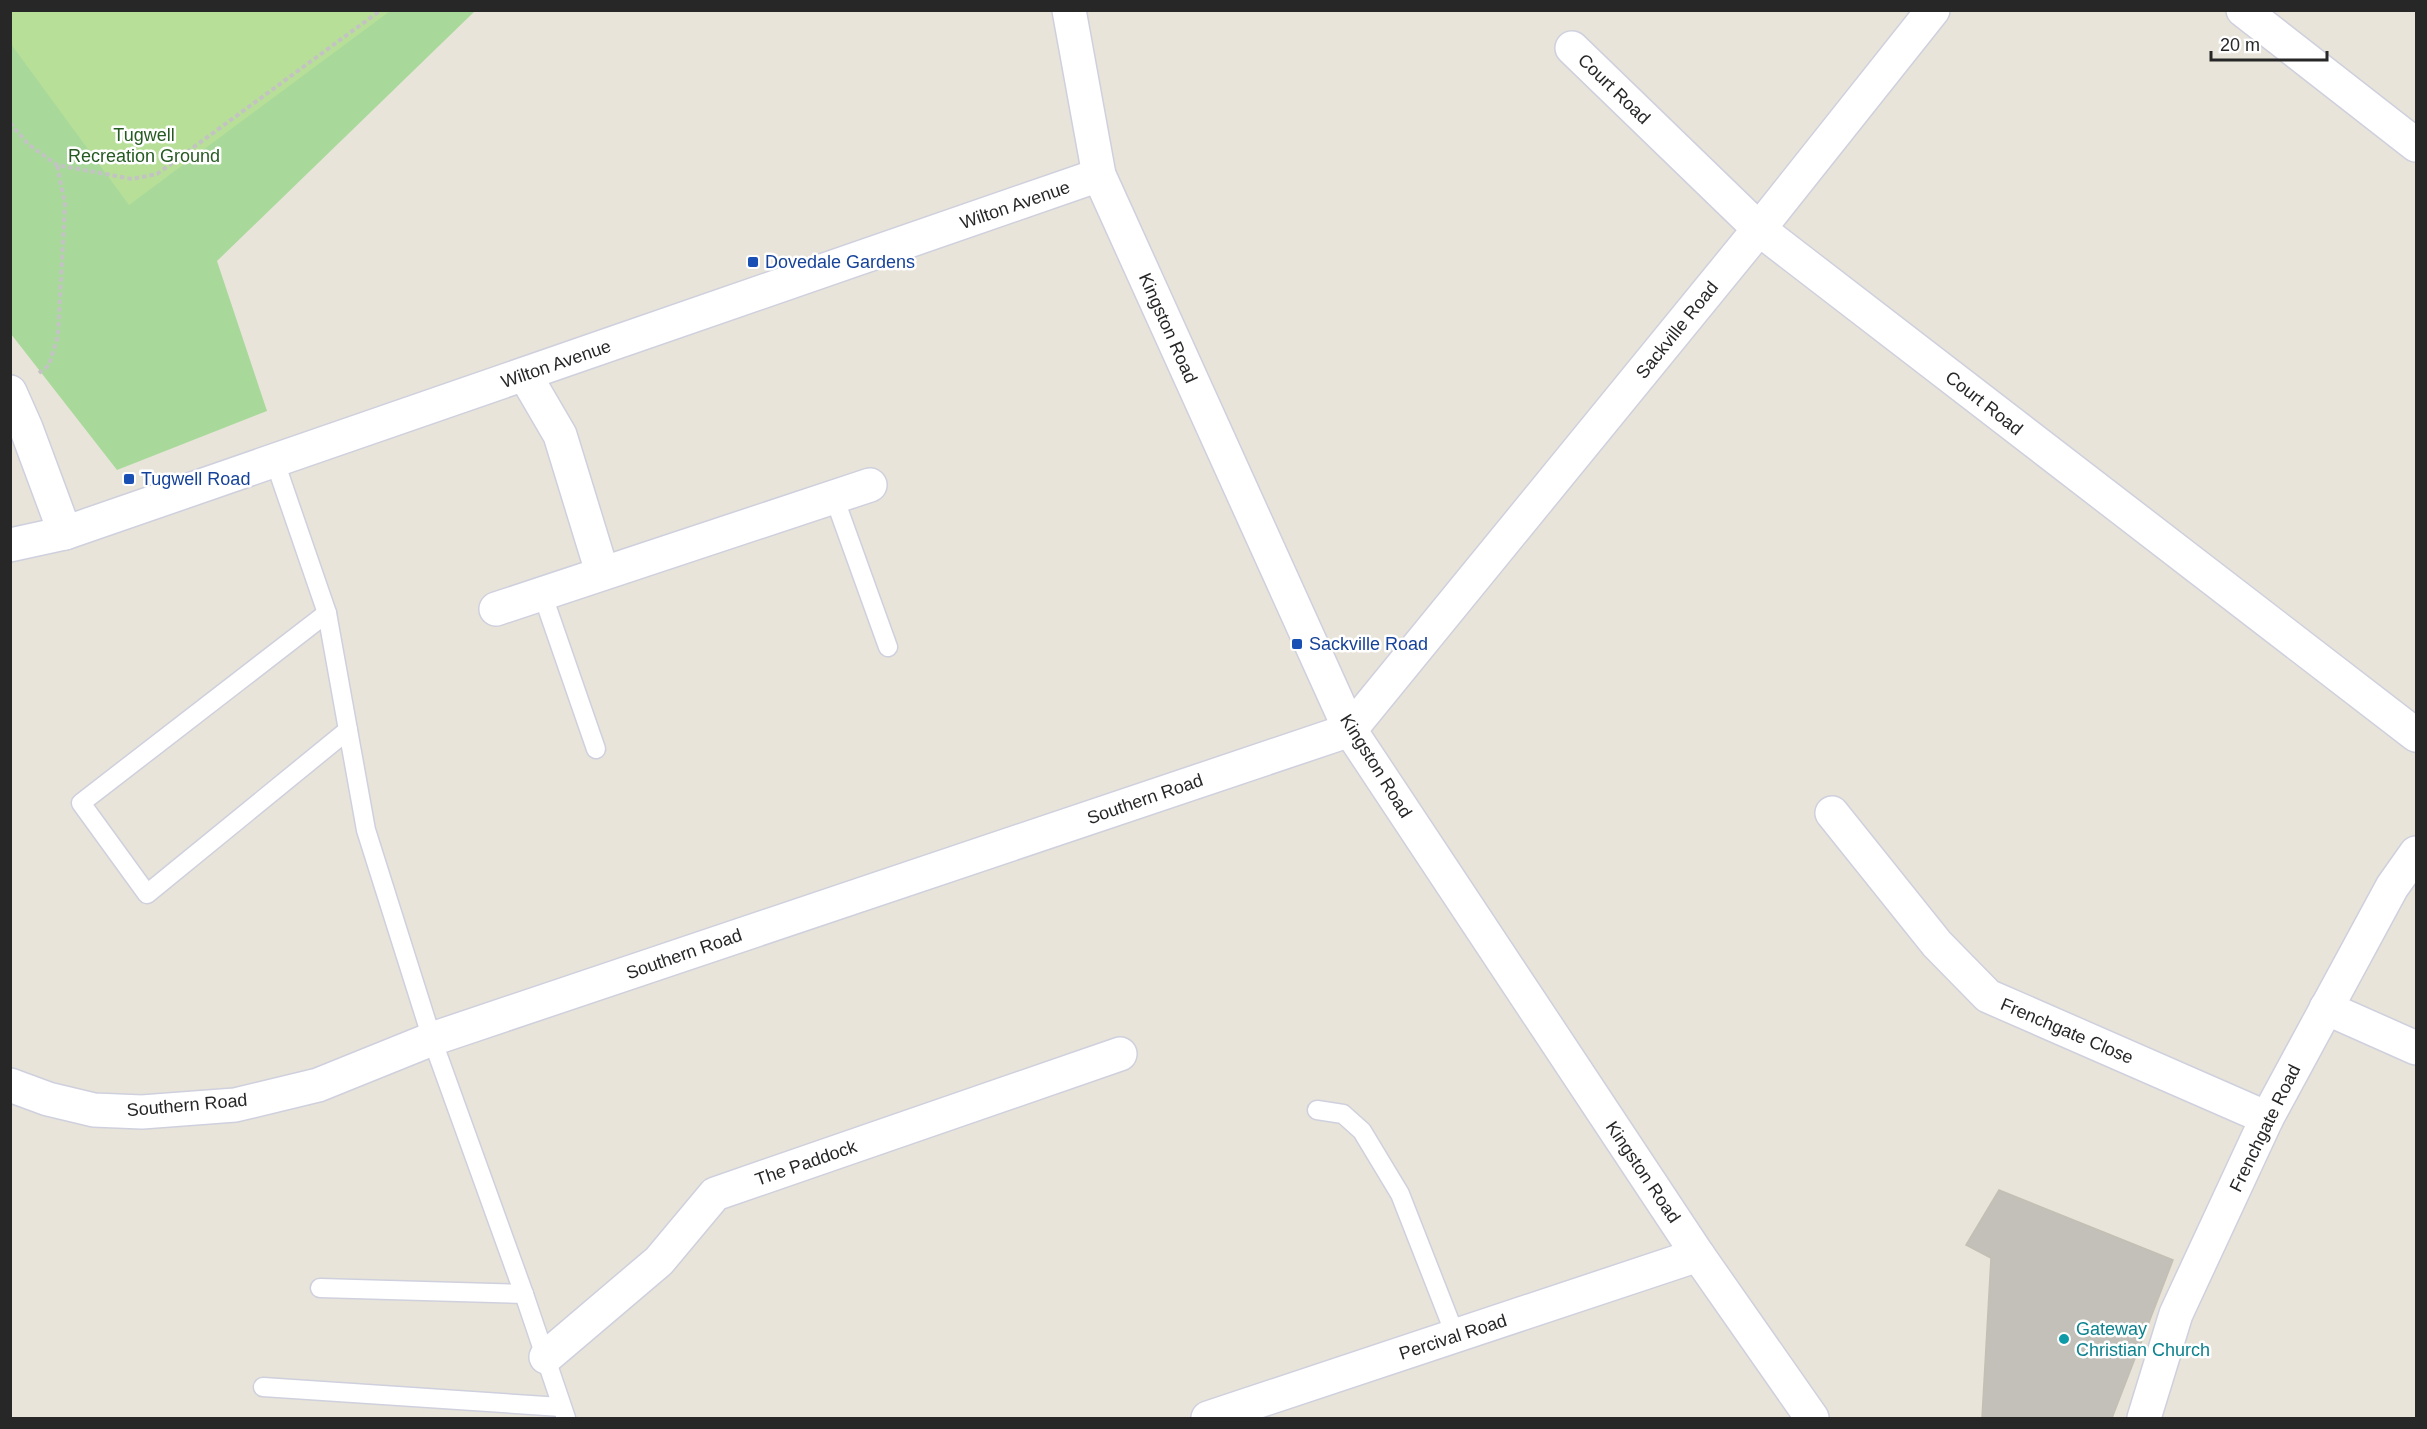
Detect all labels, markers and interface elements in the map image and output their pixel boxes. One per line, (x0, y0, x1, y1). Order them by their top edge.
scale bar (2211, 24, 2326, 62)
text: 20 m (2220, 35, 2260, 55)
street label: Court Road (1574, 50, 1654, 128)
park label: Tugwell Recreation Ground (68, 125, 220, 166)
street label: Wilton Avenue (957, 177, 1073, 233)
place label: Dovedale Gardens (765, 252, 915, 272)
marker: Dovedale Gardens (746, 255, 760, 269)
street label: Kingston Road (1135, 270, 1201, 386)
street label: Sackville Road (1632, 277, 1722, 383)
street label: Wilton Avenue (498, 336, 614, 392)
street label: Court Road (1942, 367, 2026, 439)
place label: Tugwell Road (141, 469, 250, 489)
marker: Tugwell Road (122, 472, 136, 486)
place label: Sackville Road (1309, 634, 1428, 654)
marker: Sackville Road (1290, 637, 1304, 651)
street label: Kingston Road (1336, 711, 1416, 821)
street label: Southern Road (1084, 770, 1206, 828)
street label: Southern Road (623, 925, 745, 983)
street label: Frenchgate Close (1998, 994, 2136, 1068)
street label: Frenchgate Road (2226, 1061, 2304, 1195)
street label: Southern Road (126, 1090, 248, 1120)
street label: Kingston Road (1602, 1117, 1684, 1227)
street label: The Paddock (753, 1136, 860, 1190)
street label: Percival Road (1397, 1310, 1509, 1364)
place label: Gateway Christian Church (2076, 1319, 2210, 1360)
marker: Gateway Christian Church (2057, 1332, 2071, 1346)

